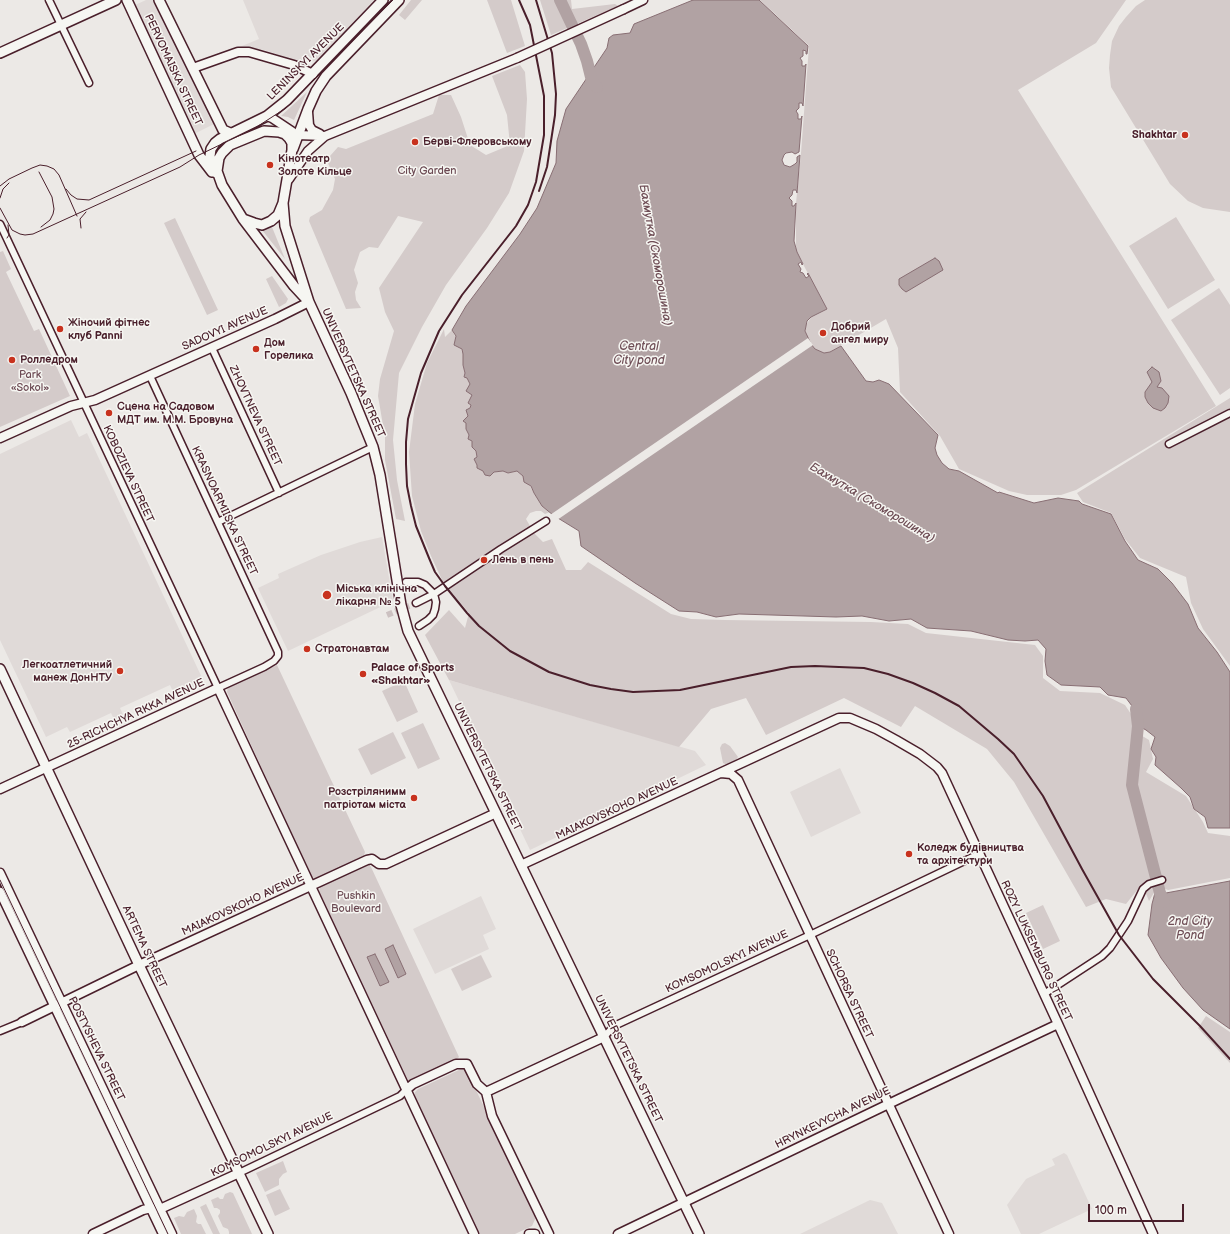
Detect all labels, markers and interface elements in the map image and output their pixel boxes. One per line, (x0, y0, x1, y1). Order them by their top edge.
street label: PERVOMAISKA STREET (141, 12, 205, 128)
street label: LENINSKYI AVENUE (265, 21, 347, 103)
place label: Shakhtar (1132, 128, 1177, 142)
marker: Shakhtar (1180, 130, 1190, 140)
place label: Берві-Флеровському (423, 135, 532, 149)
marker: Берві-Флеровському (410, 137, 420, 147)
place label: Кінотеатр Золоте Кільце (278, 152, 352, 178)
marker: Кінотеатр Золоте Кільце (265, 160, 275, 170)
park label: City Garden (398, 164, 456, 178)
water label: Бахмутка (Скоморошина) (635, 183, 675, 327)
street label: SADOVYI AVENUE (180, 304, 270, 354)
street label: UNIVERSYTETSKA STREET (318, 306, 388, 440)
place label: Жіночий фітнес клуб Panni (68, 316, 150, 342)
place label: Добрий ангел миру (831, 320, 889, 346)
marker: Жіночий фітнес клуб Panni (55, 324, 65, 334)
marker: Добрий ангел миру (818, 328, 828, 338)
place label: Дом Горелика (264, 336, 313, 362)
water label: Central City pond (613, 340, 665, 368)
marker: Дом Горелика (251, 344, 261, 354)
place label: Ролледром (20, 353, 78, 367)
marker: Ролледром (7, 355, 17, 365)
street label: ZHOVTNEVA STREET (226, 364, 284, 468)
park label: Park «Sokol» (11, 368, 49, 394)
place label: Сцена на Садовом МДТ им. М.М. Бровуна (117, 400, 233, 426)
marker: Сцена на Садовом МДТ им. М.М. Бровуна (104, 408, 114, 418)
street label: KOBOZIEVA STREET (100, 423, 156, 525)
street label: KRASNOARMIISKA STREET (188, 444, 260, 578)
water label: Бахмутка (Скоморошина) (807, 460, 937, 546)
place label: Лень в пень (492, 553, 554, 567)
marker: Лень в пень (479, 555, 489, 565)
place label: Міська клінічна лікарня № 5 (336, 582, 417, 608)
marker: Міська клінічна лікарня № 5 (321, 589, 333, 601)
place label: Стратонавтам (315, 642, 389, 656)
marker: Стратонавтам (302, 644, 312, 654)
place label: Легкоатлетичний манеж ДонНТУ (22, 658, 112, 684)
place label: Palace of Sports «Shakhtar» (371, 661, 454, 687)
marker: Легкоатлетичний манеж ДонНТУ (115, 666, 125, 676)
marker: Palace of Sports «Shakhtar» (358, 669, 368, 679)
street label: 25-RICHCHYA RKKA AVENUE (65, 676, 207, 752)
street label: UNIVERSYTETSKA STREET (450, 701, 524, 833)
street label: MAIAKOVSKOHO AVENUE (554, 775, 680, 843)
place label: Розстрілянимм патріотам міста (324, 785, 406, 811)
marker: Розстрілянимм патріотам міста (409, 793, 419, 803)
place label: Коледж будівництва та архітектури (917, 841, 1024, 867)
marker: Коледж будівництва та архітектури (904, 849, 914, 859)
street label: MAIAKOVSKOHO AVENUE (180, 871, 306, 939)
street label: ROZY LUKSEMBURG STREET (998, 879, 1074, 1023)
park label: Pushkin Boulevard (331, 889, 381, 915)
street label: ARTEMA STREET (119, 904, 169, 990)
water label: 2nd City Pond (1168, 915, 1212, 943)
street label: KOMSOMOLSKYI AVENUE (663, 928, 791, 996)
street label: SCHORSA STREET (823, 947, 875, 1041)
street label: UNIVERSYTETSKA STREET (591, 993, 665, 1125)
street label: POSTYSHEVA STREET (65, 995, 127, 1103)
street label: HRYNKEVYCHA AVENUE (773, 1084, 893, 1152)
street label: KOMSOMOLSKYI AVENUE (209, 1110, 335, 1180)
scale bar (1090, 1196, 1186, 1222)
text: 100 m (1095, 1203, 1127, 1218)

